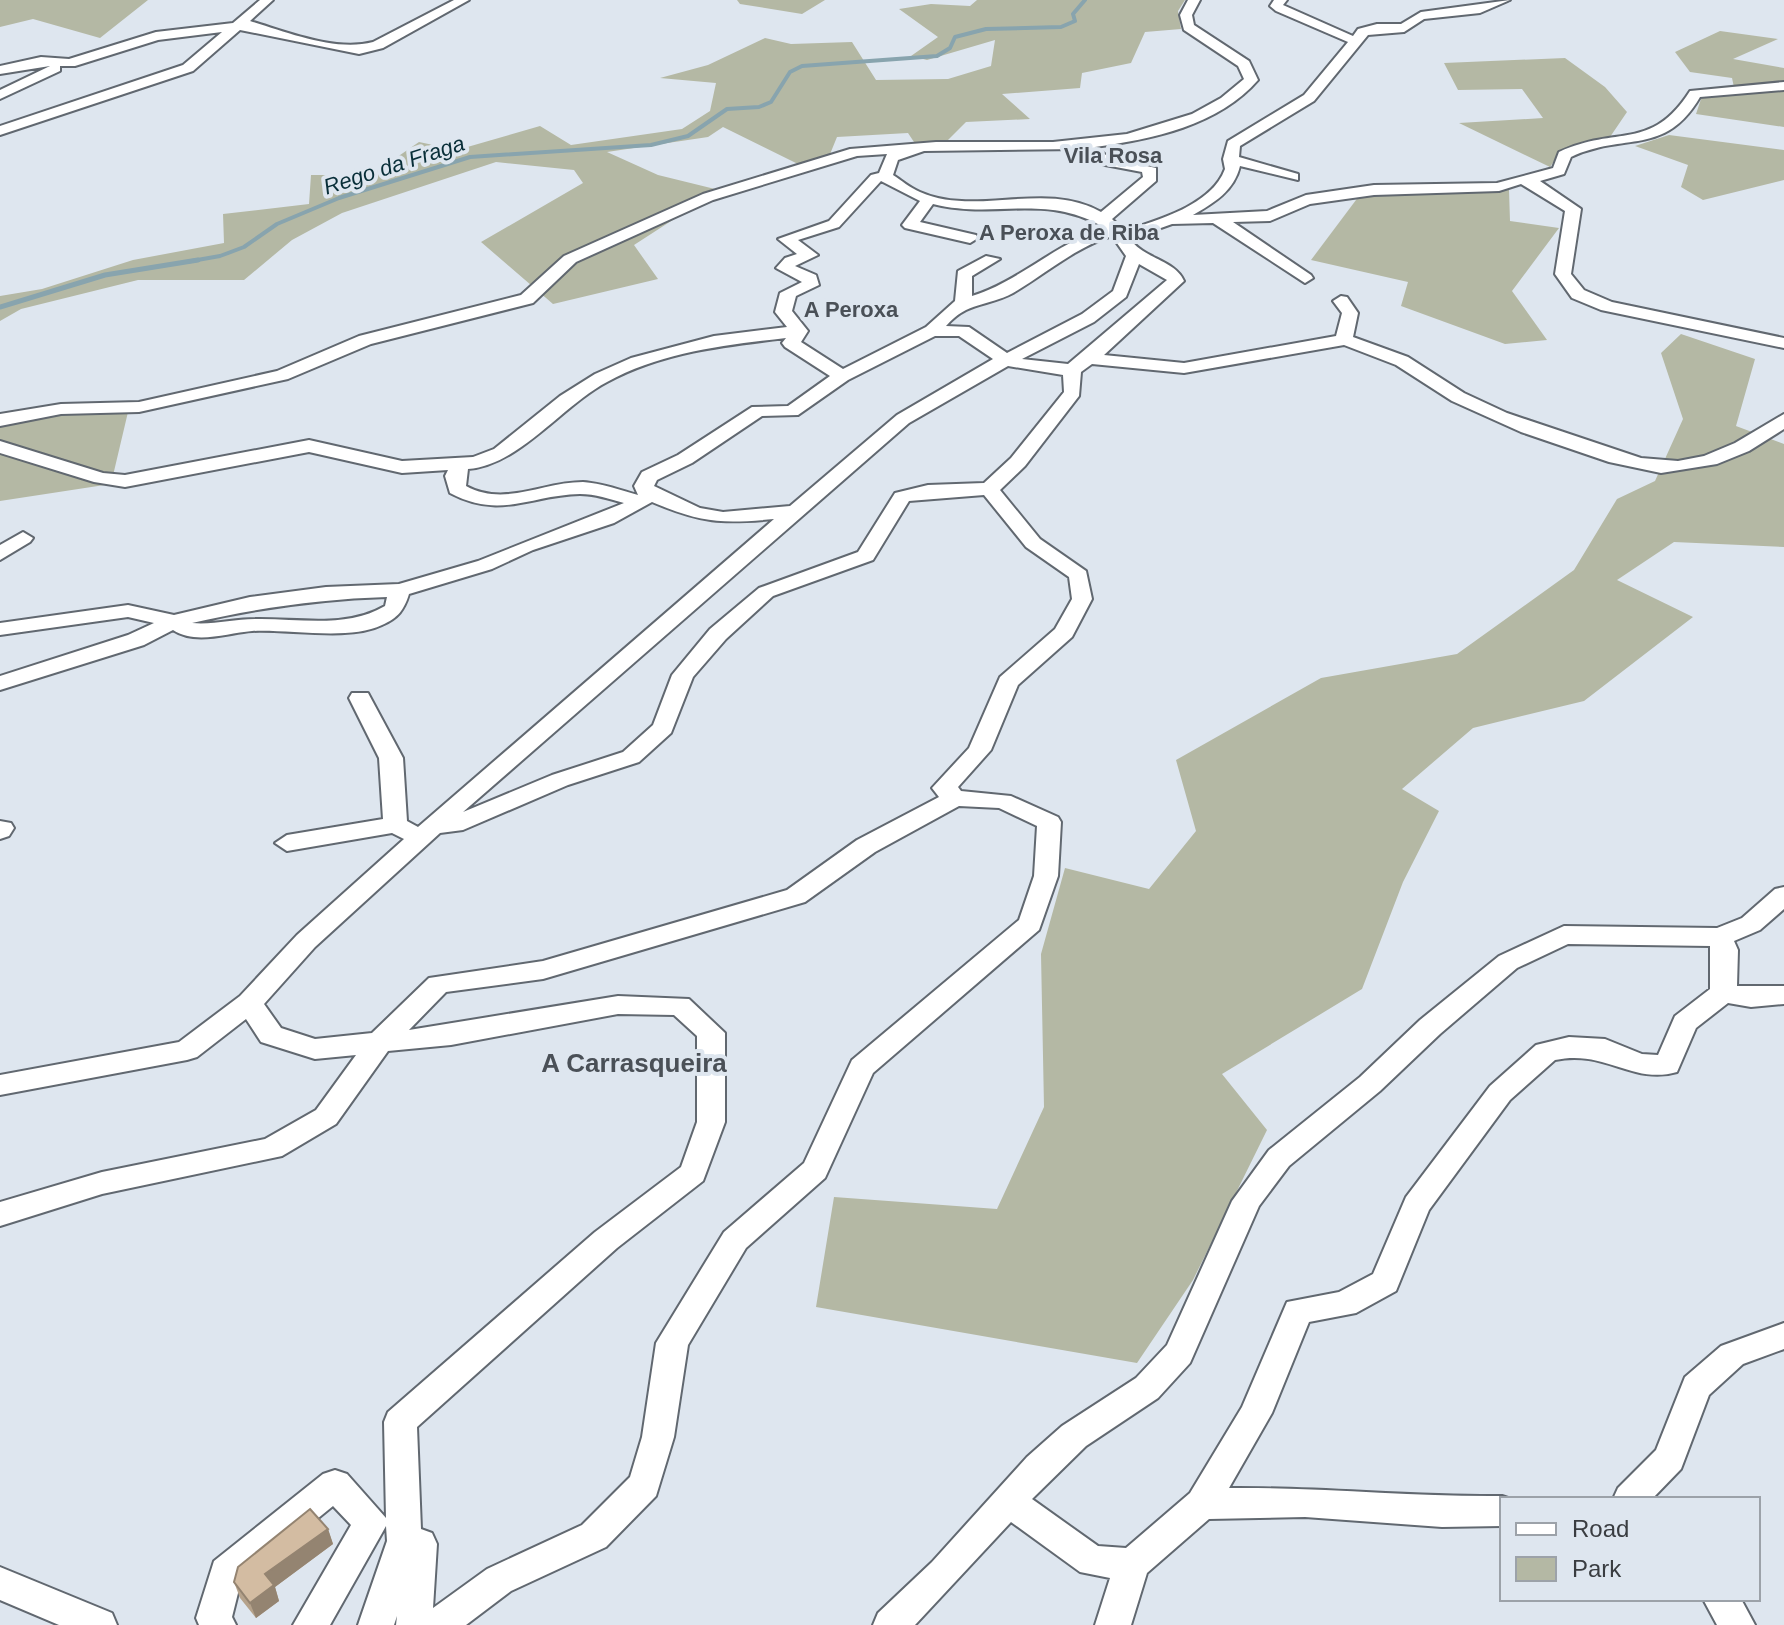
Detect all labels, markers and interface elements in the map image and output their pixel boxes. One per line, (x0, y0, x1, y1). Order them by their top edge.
water label: Rego da Fraga (320, 130, 468, 200)
district label: Vila Rosa (1064, 143, 1163, 168)
district label: A Peroxa de Riba (979, 220, 1160, 245)
district label: A Peroxa (804, 297, 899, 322)
district label: A Carrasqueira (541, 1048, 727, 1078)
legend (1500, 1497, 1760, 1601)
text: Road (1572, 1515, 1629, 1542)
text: Park (1572, 1555, 1622, 1582)

